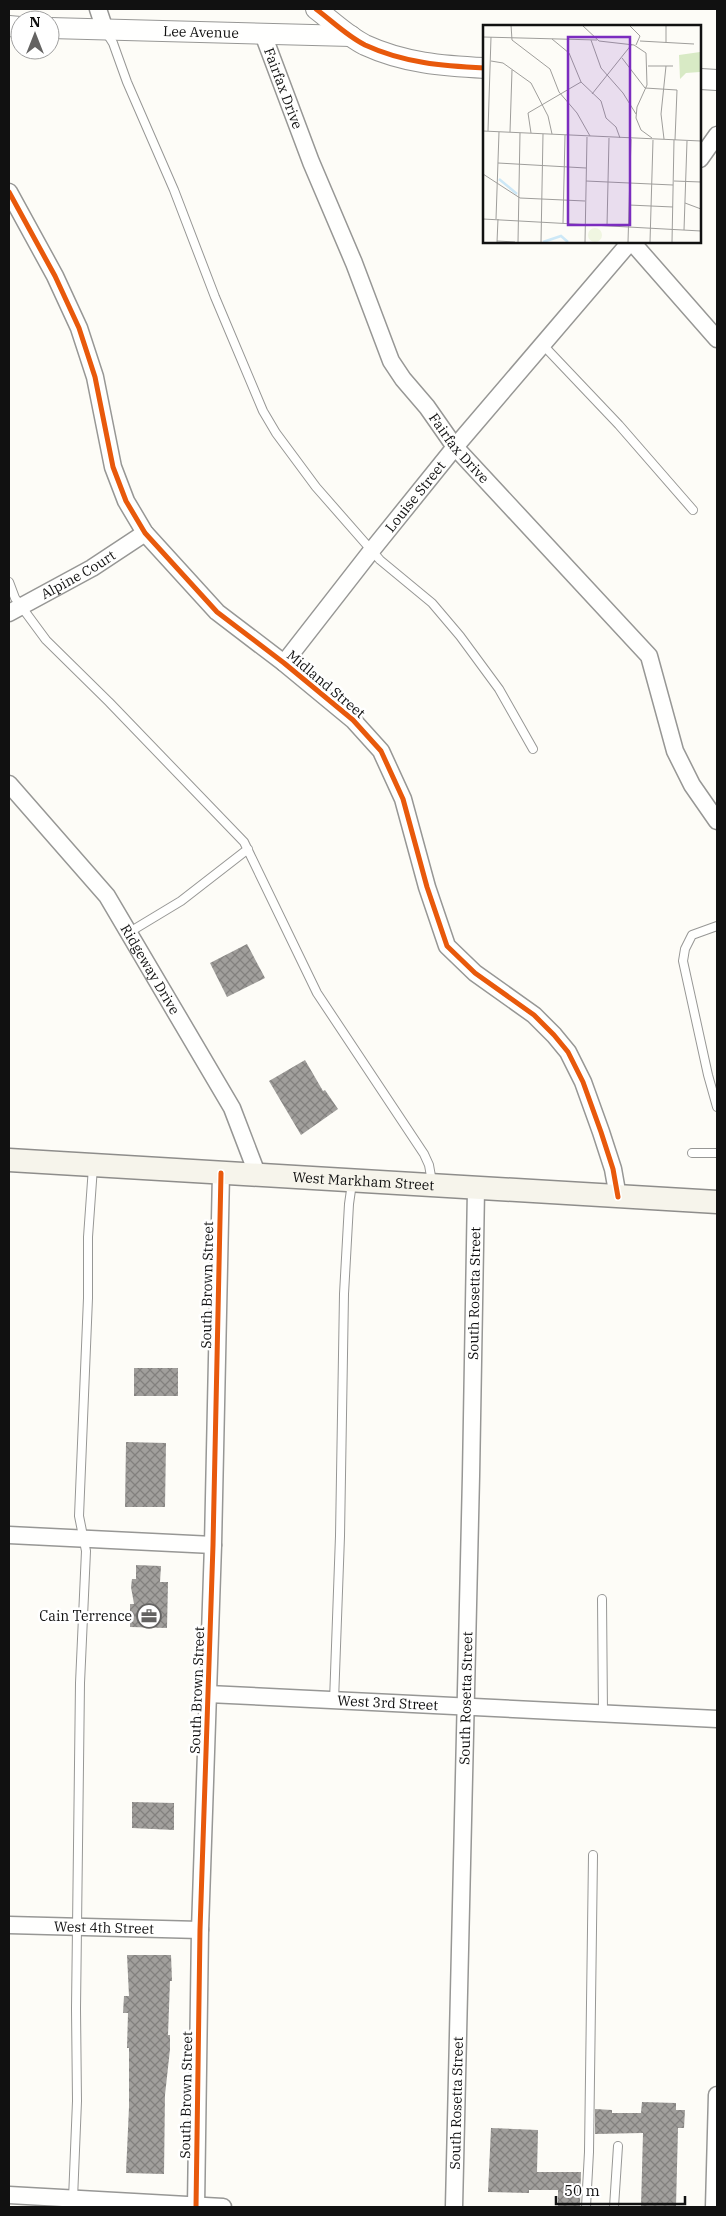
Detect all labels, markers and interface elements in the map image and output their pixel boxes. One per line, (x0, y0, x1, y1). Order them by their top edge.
north arrow (10, 10, 60, 60)
text: N (29, 13, 41, 31)
street label: Lee Avenue (163, 22, 239, 42)
inset map (483, 25, 701, 242)
street label: Fairfax Drive (260, 45, 307, 132)
street label: Fairfax Drive (425, 410, 493, 487)
street label: Louise Street (381, 457, 449, 536)
street label: Alpine Court (38, 546, 119, 603)
street label: Midland Street (283, 646, 369, 722)
street label: Ridgeway Drive (117, 921, 184, 1018)
street label: West Markham Street (292, 1168, 435, 1194)
street label: South Brown Street (197, 1221, 217, 1349)
street label: South Rosetta Street (464, 1226, 484, 1360)
office icon: Cain Terrence (136, 1603, 162, 1629)
place label: Cain Terrence (39, 1607, 132, 1625)
street label: South Brown Street (186, 1626, 208, 1754)
street label: South Rosetta Street (455, 1631, 476, 1765)
street label: West 3rd Street (337, 1691, 439, 1714)
street label: West 4th Street (54, 1917, 154, 1938)
street label: South Brown Street (176, 2031, 196, 2159)
street label: South Rosetta Street (446, 2036, 467, 2170)
scale bar (556, 2174, 685, 2206)
text: 50 m (564, 2181, 600, 2200)

